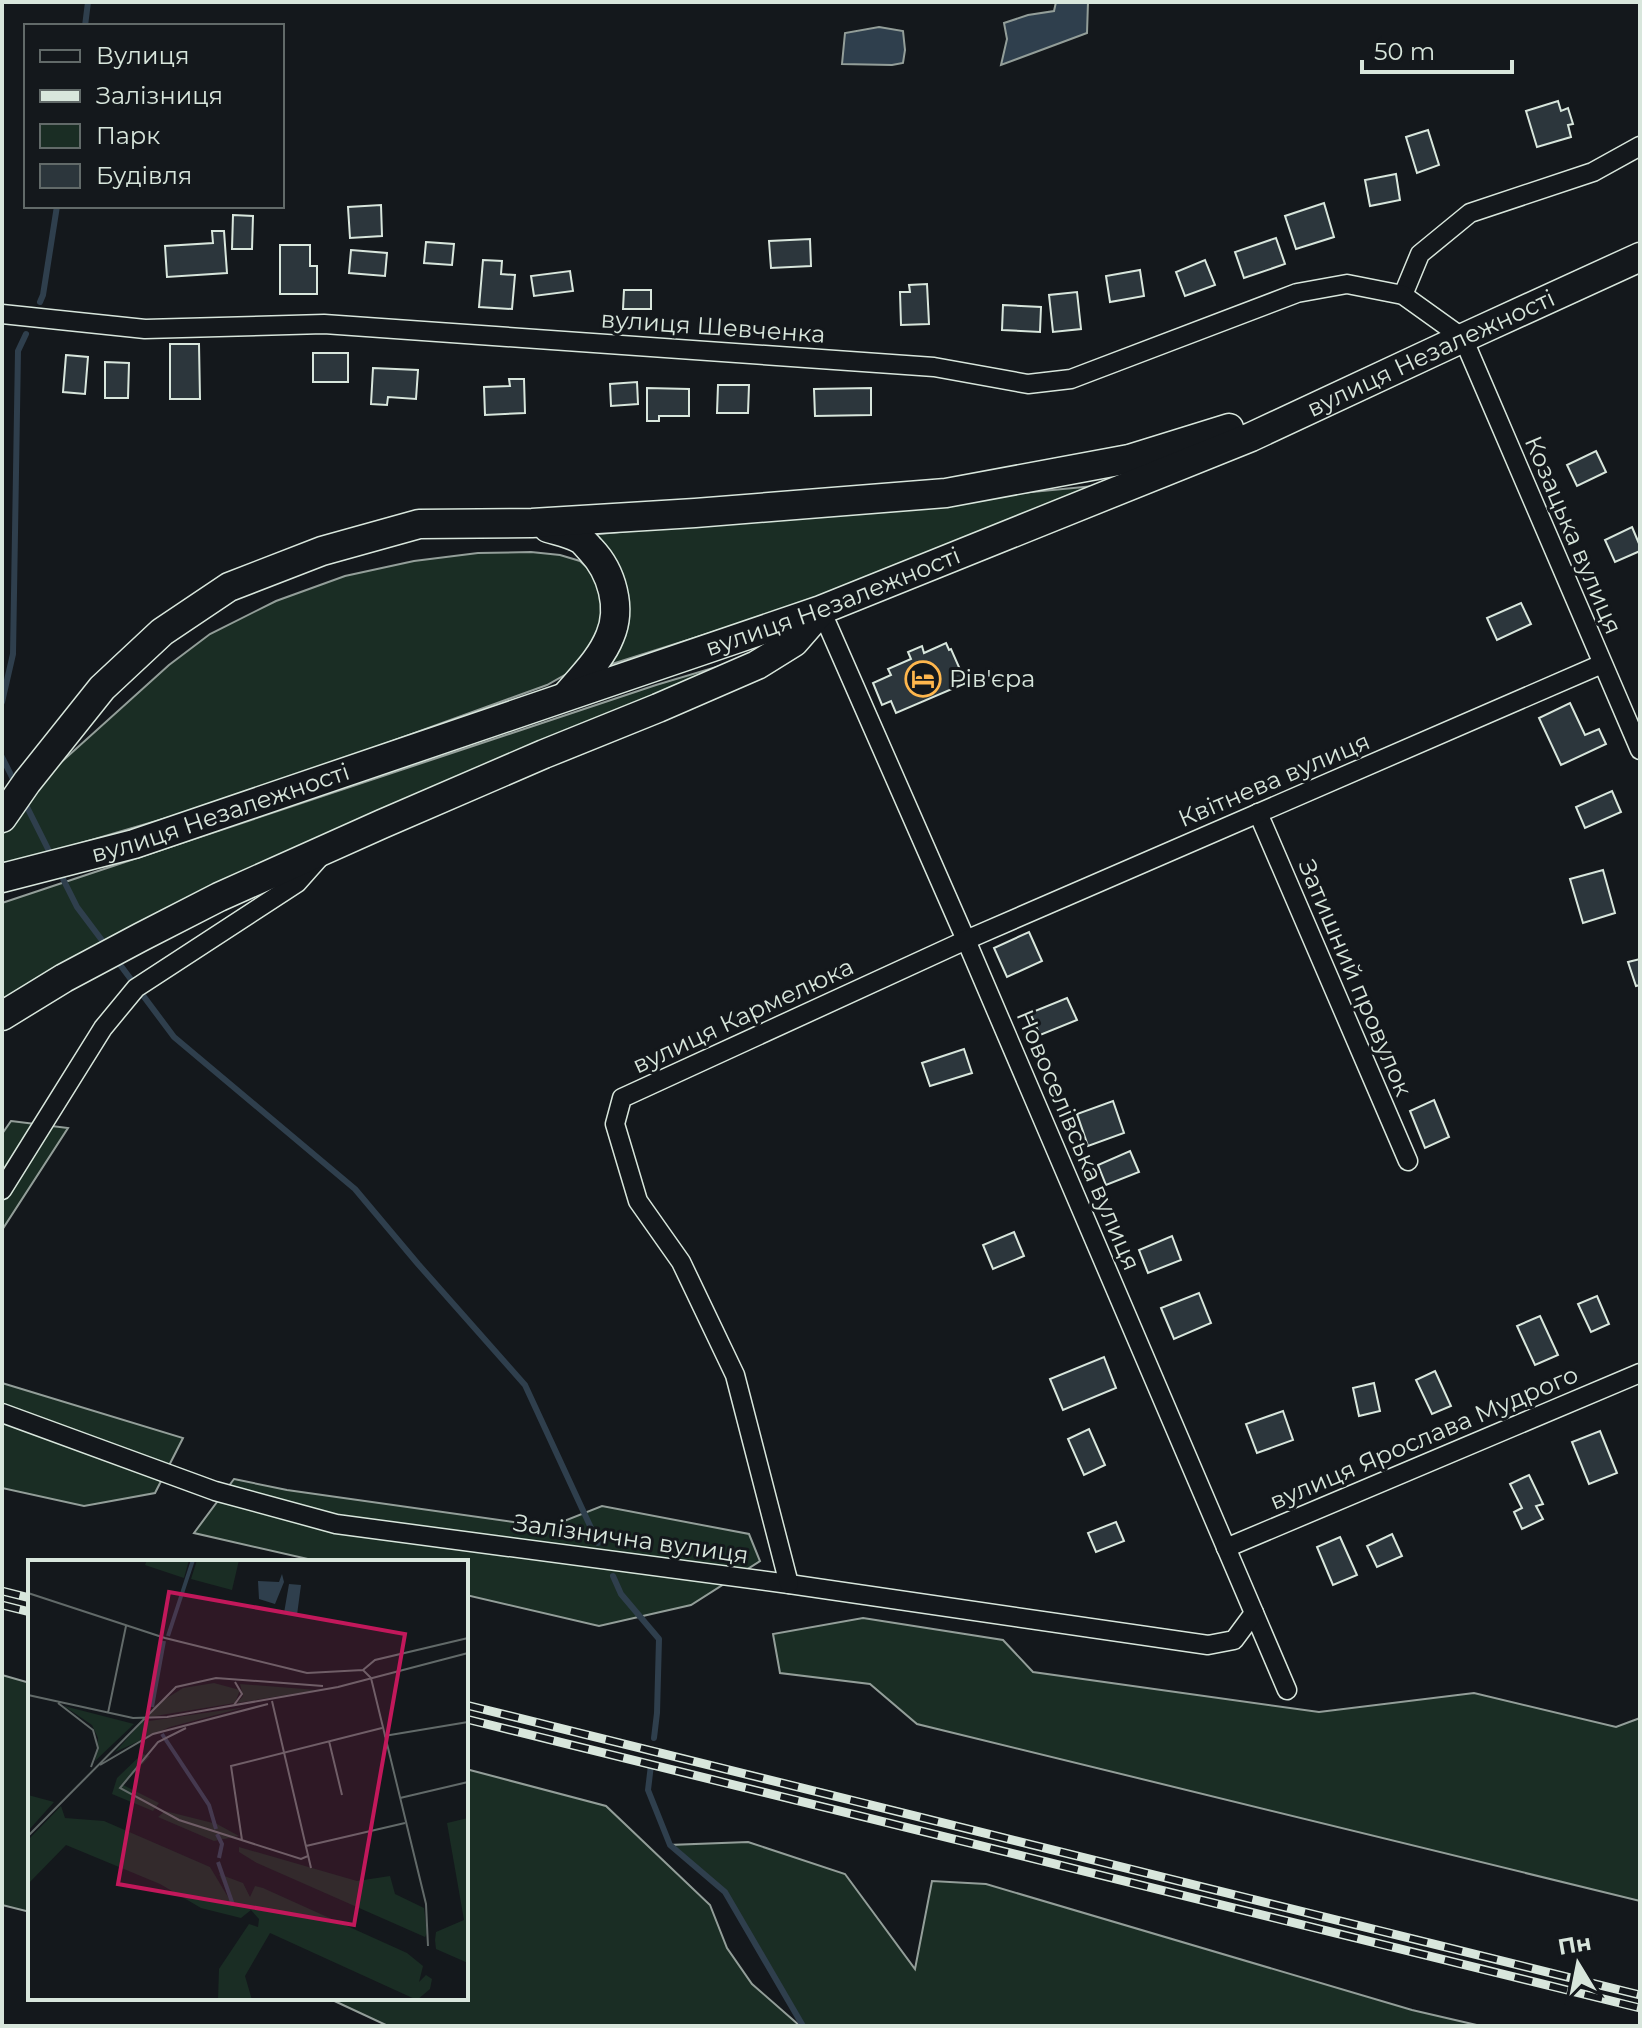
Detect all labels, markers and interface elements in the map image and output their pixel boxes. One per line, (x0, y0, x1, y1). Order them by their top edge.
legend (24, 24, 284, 208)
scale bar (1362, 24, 1512, 74)
text: 50 m (1374, 37, 1435, 66)
text: Вулиця (96, 41, 189, 70)
text: Залізниця (96, 81, 223, 110)
text: Парк (96, 121, 160, 150)
text: Будівля (96, 161, 192, 190)
street label: вулиця Незалежності (1302, 283, 1559, 423)
street label: вулиця Шевченка (600, 304, 826, 349)
street label: Козацька вулиця (1519, 431, 1628, 638)
street label: вулиця Незалежності (702, 541, 964, 662)
hotel icon: Рів'єра (904, 660, 942, 698)
place label: Рів'єра (949, 664, 1035, 693)
street label: Квітнева вулиця (1174, 726, 1374, 833)
street label: вулиця Незалежності (88, 757, 353, 868)
street label: Затишний провулок (1292, 855, 1418, 1101)
street label: вулиця Кармелюка (628, 952, 858, 1079)
street label: Новоселівська вулиця (1010, 1005, 1147, 1274)
street label: вулиця Ярослава Мудрого (1265, 1359, 1582, 1516)
street label: Залізнична вулиця (512, 1508, 750, 1569)
inset map (28, 1560, 468, 2000)
north arrow (1538, 1924, 1618, 2004)
text: Пн (1556, 1929, 1593, 1961)

